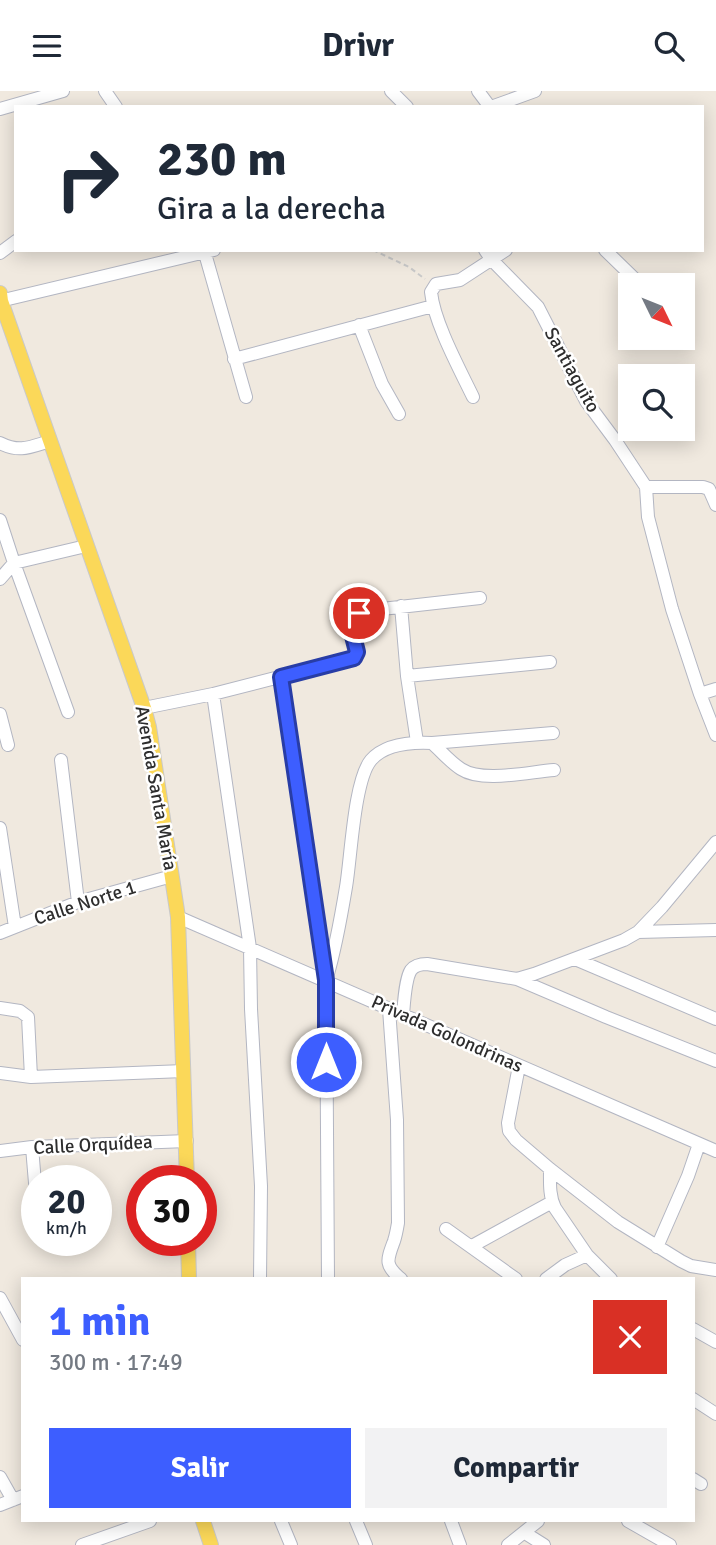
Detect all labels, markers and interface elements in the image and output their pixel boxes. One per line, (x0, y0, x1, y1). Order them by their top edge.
text: Drivr (322, 26, 394, 65)
icon: menu (28, 27, 66, 65)
icon: search (650, 27, 688, 65)
text: 230 m (157, 129, 287, 189)
icon: right (42, 133, 133, 224)
text: Gira a la derecha (157, 189, 386, 228)
north arrow (618, 273, 695, 350)
map controls (618, 273, 695, 441)
street label: Santiaguito (539, 323, 605, 417)
button: search (618, 364, 695, 441)
pin (329, 583, 389, 643)
icon: arrive (340, 594, 378, 632)
street label: Avenida Santa María (130, 704, 182, 872)
street label: Calle Norte 1 (31, 875, 139, 931)
street label: Privada Golondrinas (367, 990, 527, 1078)
position arrow (289, 1025, 363, 1099)
street label: Calle Orquídea (33, 1130, 153, 1160)
speed limit sign: 30 (126, 1165, 217, 1256)
text: 20 (48, 1180, 85, 1223)
text: km/h (46, 1217, 87, 1239)
text: 1 min (49, 1296, 150, 1347)
button: close (593, 1300, 667, 1374)
text: 300 m · 17:49 (49, 1348, 183, 1377)
button: Salir (49, 1428, 351, 1508)
button: Compartir (365, 1428, 667, 1508)

